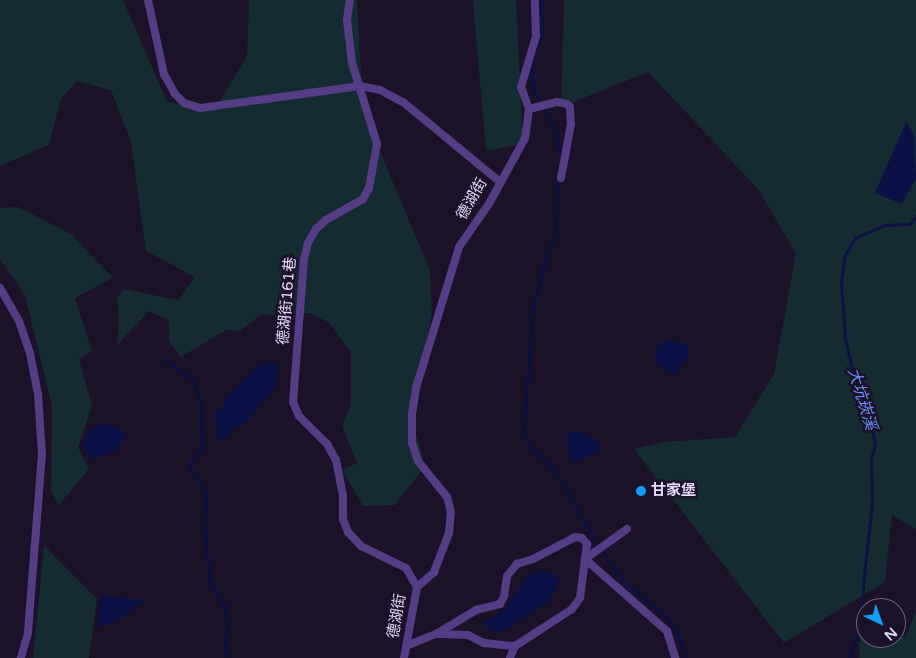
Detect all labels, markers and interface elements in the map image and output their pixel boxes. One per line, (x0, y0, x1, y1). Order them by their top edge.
street label: 德湖街 (453, 175, 491, 223)
street label: 德湖街161巷 (274, 256, 300, 346)
water label: 大坑崁溪 (843, 366, 881, 432)
place label: 甘家堡 (651, 482, 696, 500)
marker: 甘家堡 (635, 485, 647, 497)
street label: 德湖街 (384, 592, 410, 640)
north arrow (856, 598, 906, 648)
text: N (881, 624, 901, 644)

